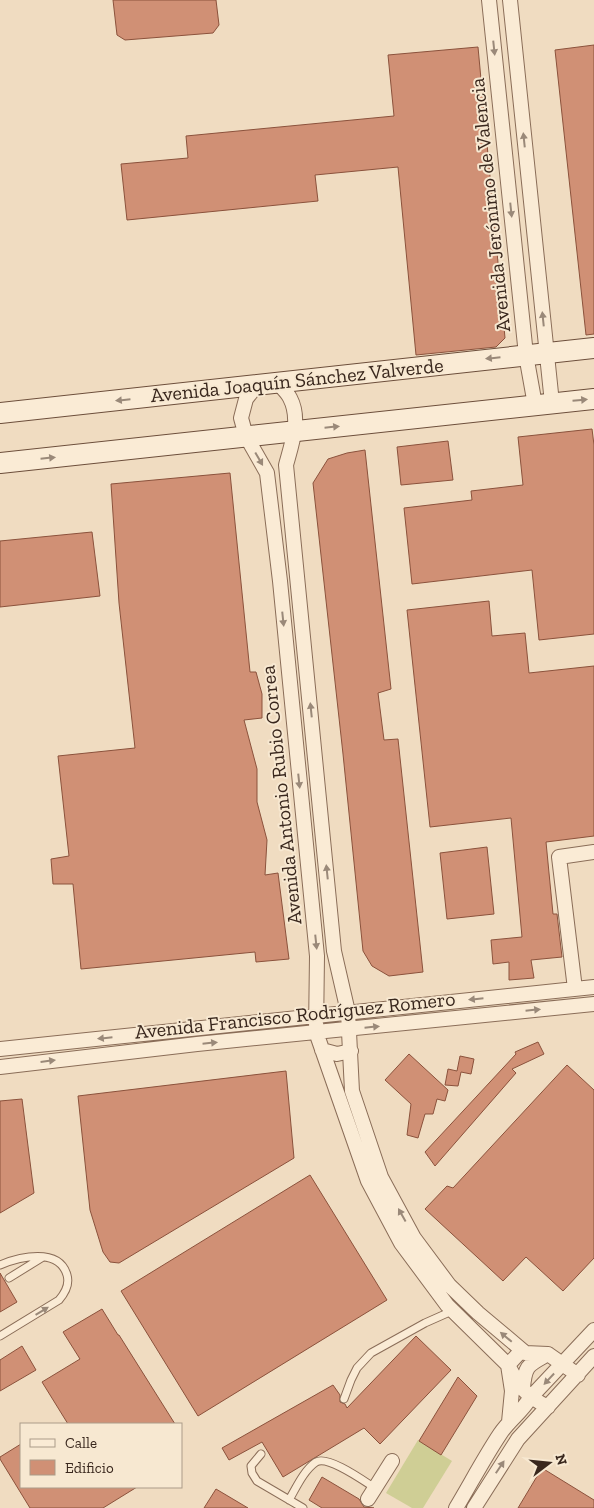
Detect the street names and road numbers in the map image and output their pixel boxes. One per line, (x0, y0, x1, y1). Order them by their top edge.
street label: Avenida Jerónimo de Valencia (465, 77, 515, 333)
street label: Avenida Joaquín Sánchez Valverde (149, 353, 445, 407)
street label: Avenida Antonio Rubio Correa (255, 664, 307, 926)
street label: Avenida Francisco Rodríguez Romero (133, 986, 457, 1044)

